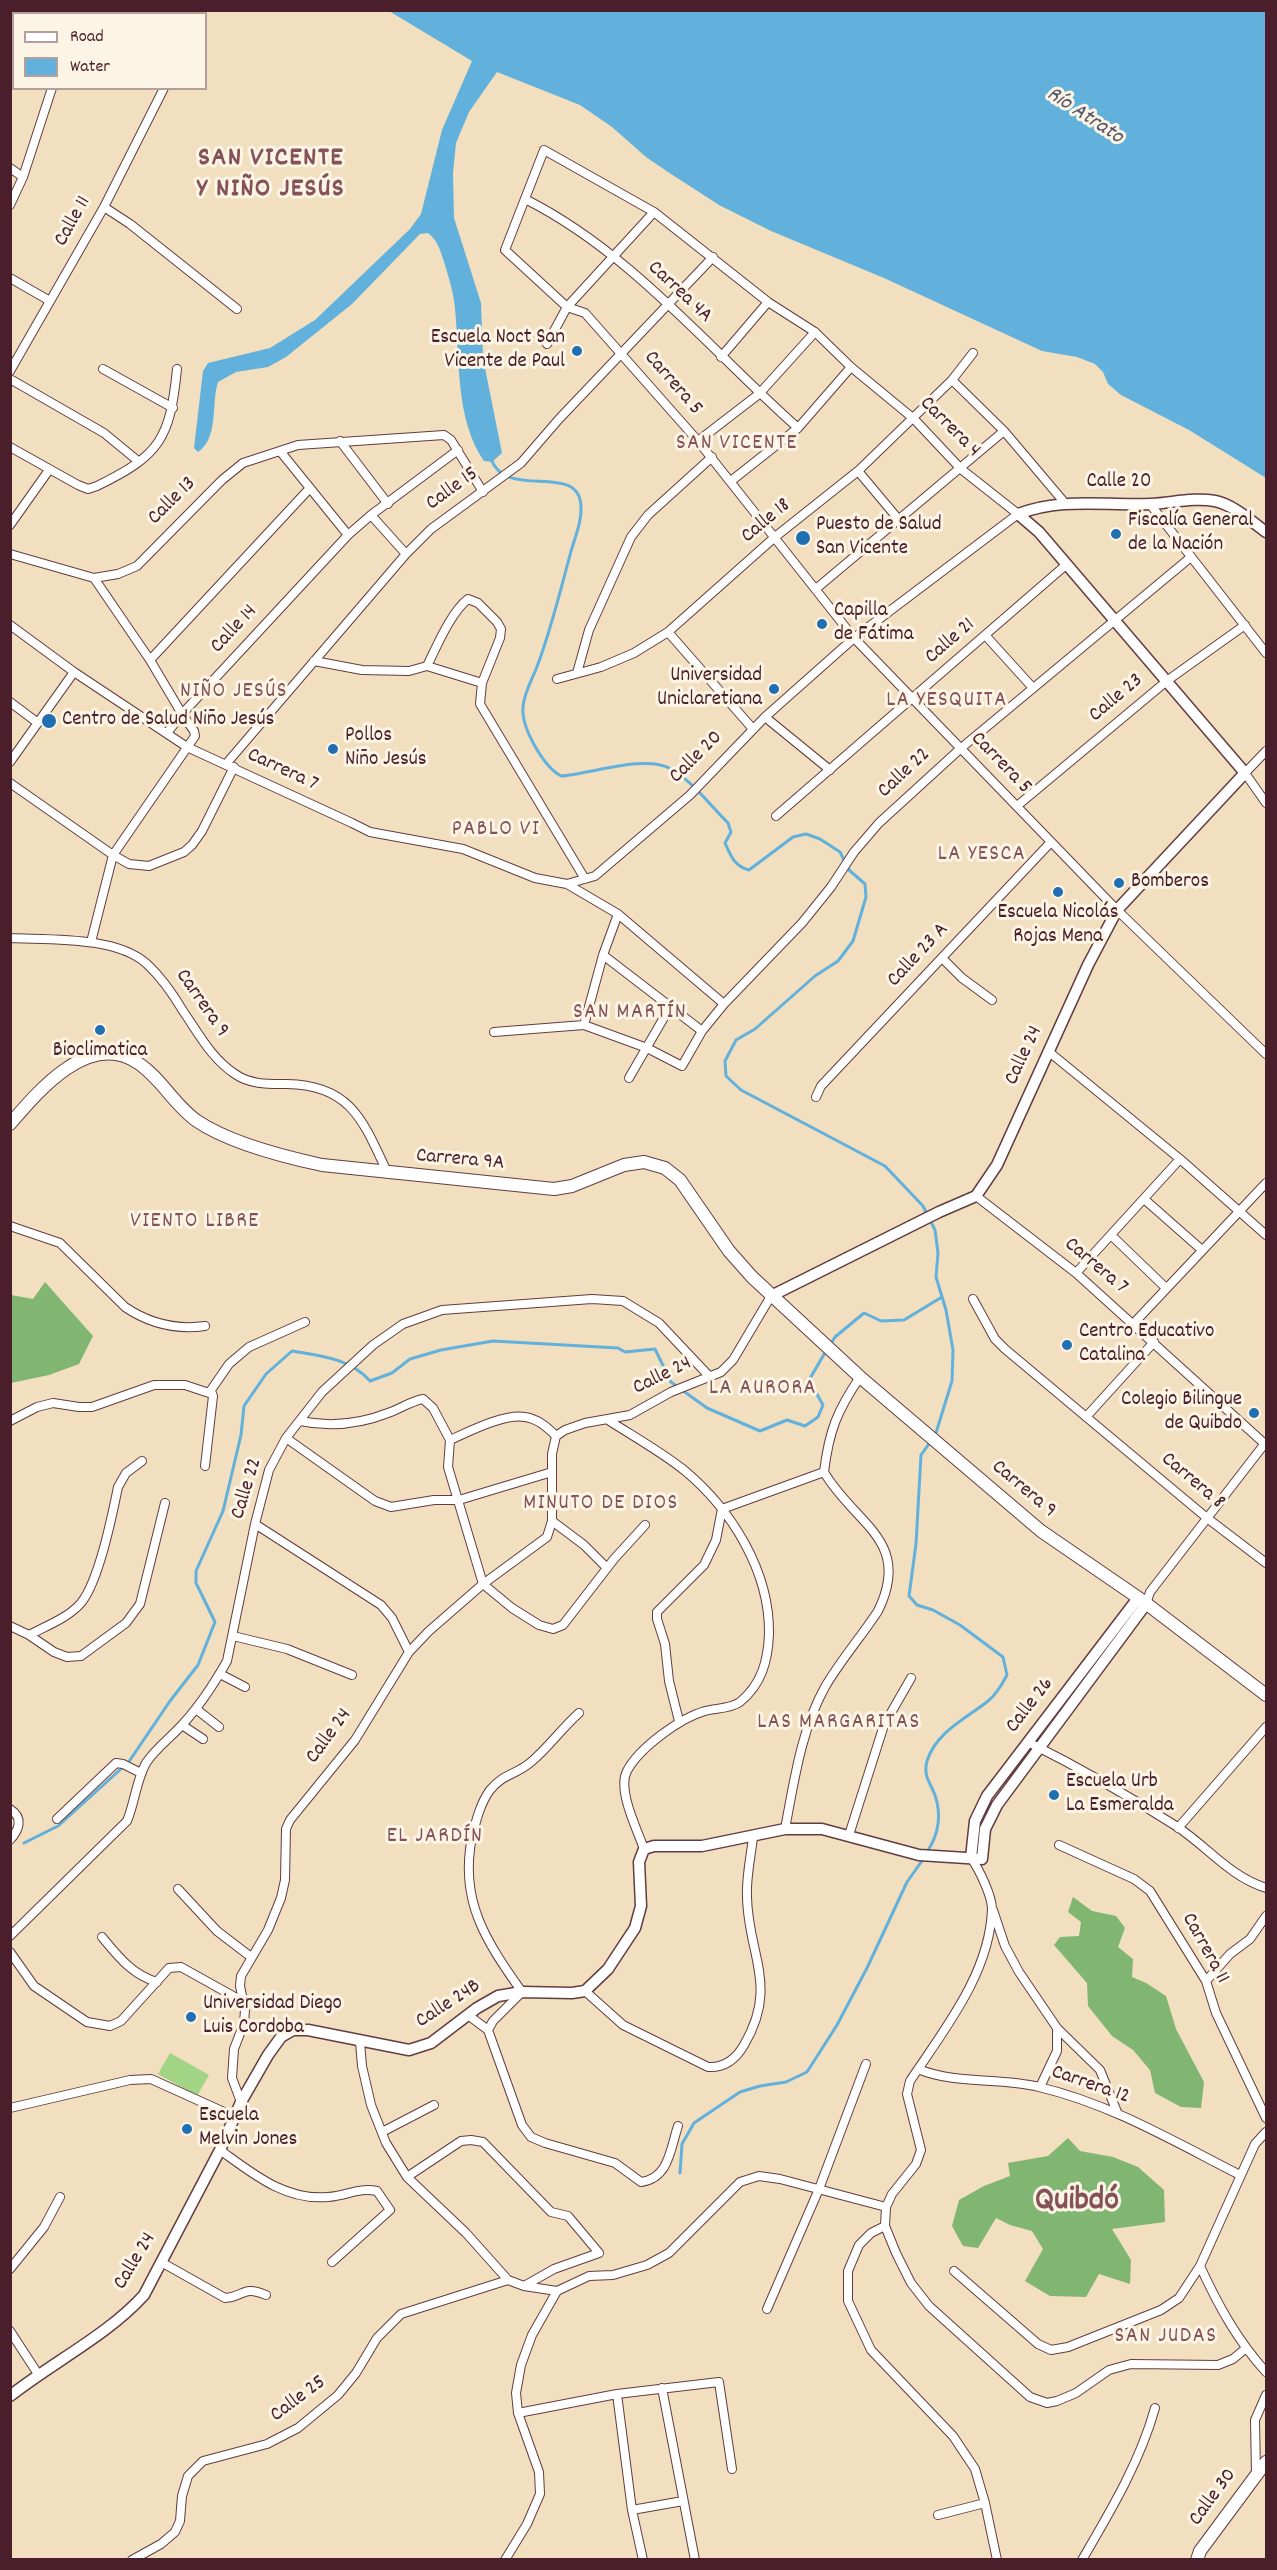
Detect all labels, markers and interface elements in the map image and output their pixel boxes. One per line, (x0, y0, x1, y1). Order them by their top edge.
legend (12, 12, 207, 90)
text: Road (70, 25, 104, 50)
text: Water (70, 55, 110, 80)
water label: Río Atrato (1041, 82, 1127, 152)
district label: SAN VICENTE Y NIÑO JESÚS (197, 144, 345, 207)
street label: Calle 11 (50, 193, 98, 251)
street label: Carrea 4A (641, 257, 717, 329)
place label: Escuela Noct San Vicente de Paul (431, 326, 565, 376)
marker: Escuela Noct San Vicente de Paul (570, 344, 584, 358)
street label: Carrera 5 (637, 347, 707, 421)
street label: Carrera 4 (913, 392, 985, 464)
district label: SAN VICENTE (676, 432, 798, 458)
street label: Calle 15 (422, 463, 484, 517)
street label: Calle 20 (1087, 470, 1151, 496)
street label: Calle 13 (144, 473, 202, 531)
street label: Calle 18 (737, 494, 797, 550)
place label: Fiscalía General de la Nación (1128, 509, 1253, 559)
place label: Puesto de Salud San Vicente (816, 513, 941, 563)
marker: Fiscalía General de la Nación (1109, 527, 1123, 541)
marker: Puesto de Salud San Vicente (794, 529, 812, 547)
place label: Capilla de Fátima (834, 599, 914, 649)
street label: Calle 14 (206, 600, 264, 660)
street label: Calle 21 (921, 613, 981, 671)
marker: Capilla de Fátima (815, 617, 829, 631)
place label: Universidad Uniclaretiana (657, 664, 762, 714)
street label: Calle 23 (1085, 669, 1149, 729)
district label: NIÑO JESÚS (180, 680, 288, 706)
marker: Universidad Uniclaretiana (767, 682, 781, 696)
district label: LA YESQUITA (886, 689, 1008, 715)
place label: Centro de Salud Niño Jesús (62, 708, 274, 734)
marker: Centro de Salud Niño Jesús (40, 712, 58, 730)
place label: Pollos Niño Jesús (345, 724, 427, 774)
street label: Calle 20 (665, 726, 729, 790)
street label: Carrera 5 (964, 727, 1036, 801)
marker: Pollos Niño Jesús (326, 742, 340, 756)
street label: Calle 22 (874, 743, 936, 805)
street label: Carrera 7 (242, 744, 322, 798)
district label: PABLO VI (452, 818, 540, 844)
district label: LA YESCA (938, 843, 1026, 869)
place label: Bomberos (1131, 870, 1209, 896)
marker: Bomberos (1112, 876, 1126, 890)
marker: Escuela Nicolás Rojas Mena (1051, 885, 1065, 899)
place label: Escuela Nicolás Rojas Mena (997, 901, 1119, 951)
street label: Calle 23 A (883, 919, 955, 993)
street label: Carrera 9 (169, 965, 233, 1043)
district label: SAN MARTÍN (573, 1001, 687, 1027)
marker: Bioclimatica (93, 1023, 107, 1037)
street label: Calle 24 (1000, 1023, 1050, 1089)
place label: Bioclimatica (53, 1039, 147, 1065)
street label: Carrera 9A (415, 1145, 505, 1177)
district label: VIENTO LIBRE (130, 1210, 260, 1236)
street label: Carrera 7 (1058, 1233, 1132, 1301)
place label: Centro Educativo Catalina (1079, 1320, 1214, 1370)
marker: Centro Educativo Catalina (1060, 1338, 1074, 1352)
street label: Calle 24 (630, 1352, 696, 1402)
district label: LA AURORA (709, 1377, 817, 1403)
place label: Colegio Bilingue de Quibdo (1121, 1388, 1242, 1438)
marker: Colegio Bilingue de Quibdo (1247, 1406, 1261, 1420)
street label: Carrera 8 (1155, 1448, 1229, 1516)
street label: Calle 22 (227, 1455, 269, 1523)
street label: Carrera 9 (985, 1456, 1061, 1524)
district label: MINUTO DE DIOS (523, 1492, 679, 1518)
street label: Calle 26 (1001, 1673, 1061, 1739)
street label: Calle 24 (302, 1704, 358, 1770)
district label: LAS MARGARITAS (757, 1711, 921, 1737)
place label: Escuela Urb La Esmeralda (1066, 1770, 1174, 1820)
marker: Escuela Urb La Esmeralda (1047, 1788, 1061, 1802)
district label: EL JARDÍN (387, 1825, 483, 1851)
street label: Carrera 11 (1174, 1909, 1234, 1989)
street label: Calle 24B (412, 1975, 486, 2035)
place label: Universidad Diego Luis Cordoba (203, 1992, 342, 2042)
marker: Universidad Diego Luis Cordoba (184, 2010, 198, 2024)
street label: Carrera 12 (1047, 2061, 1133, 2111)
place label: Escuela Melvin Jones (199, 2104, 297, 2154)
marker: Escuela Melvin Jones (180, 2122, 194, 2136)
district label: Quibdó (1035, 2183, 1119, 2223)
street label: Calle 24 (109, 2229, 163, 2295)
district label: SAN JUDAS (1115, 2325, 1217, 2351)
street label: Calle 25 (266, 2371, 332, 2429)
street label: Calle 30 (1185, 2464, 1243, 2532)

